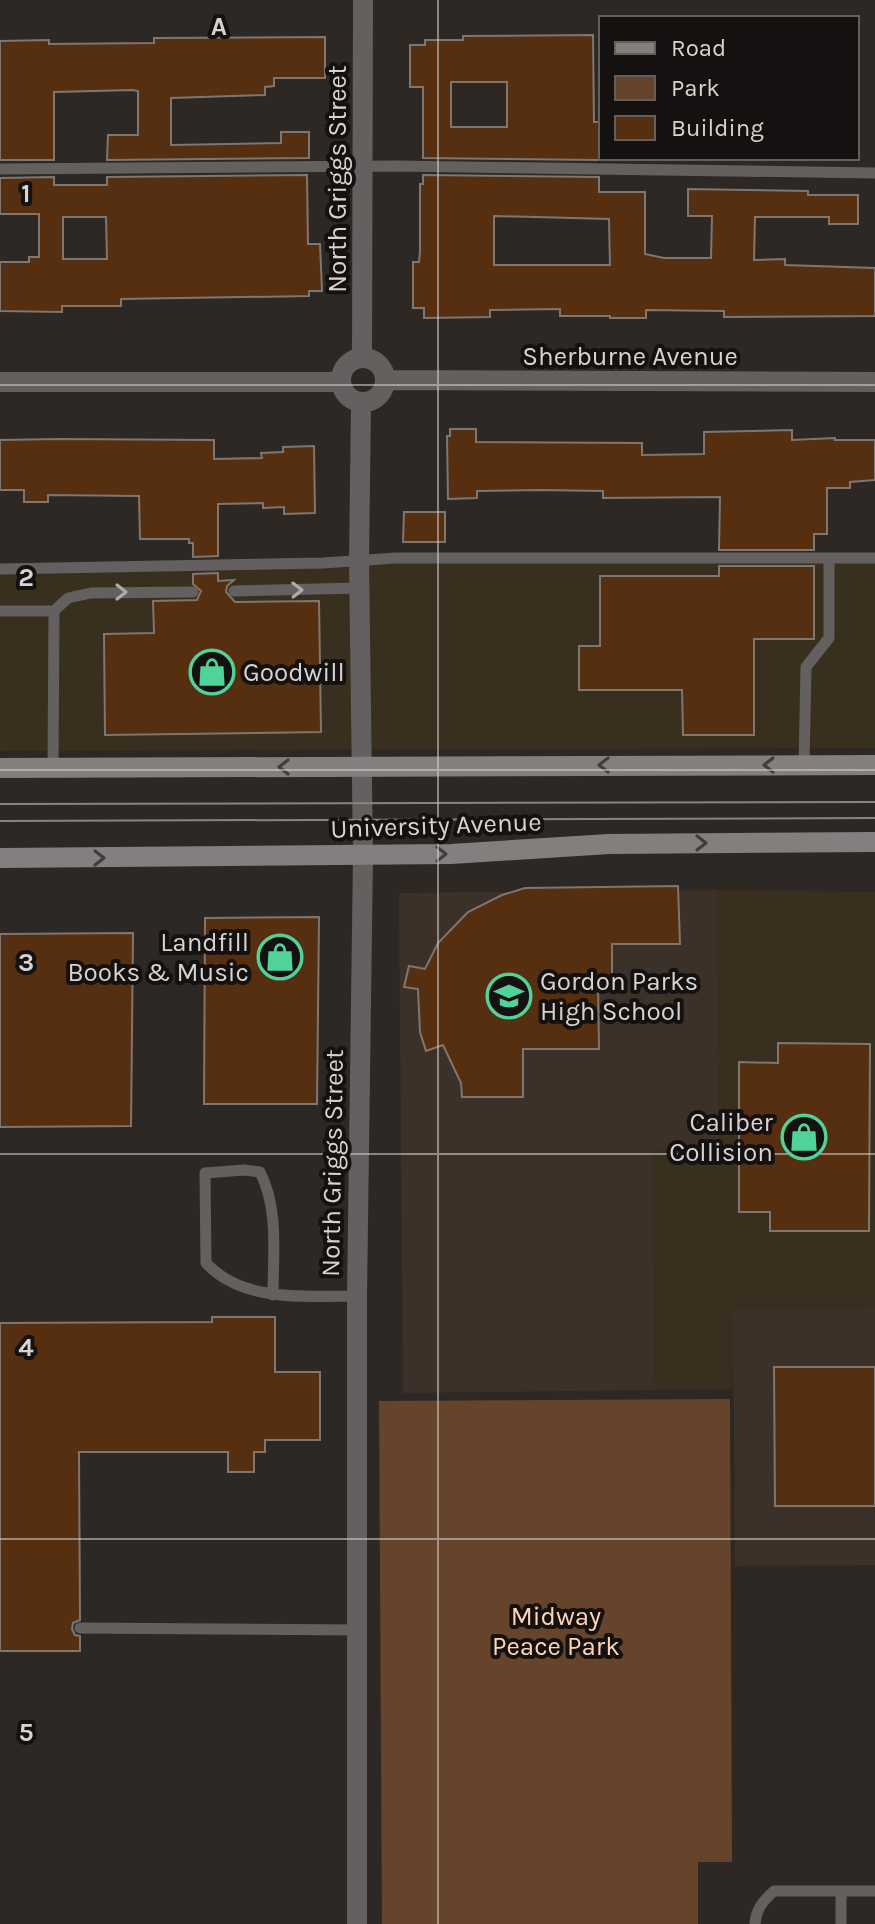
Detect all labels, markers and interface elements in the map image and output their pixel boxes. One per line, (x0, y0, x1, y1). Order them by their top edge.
text: A (211, 11, 227, 42)
legend (599, 16, 859, 160)
text: Road (671, 34, 726, 62)
street label: North Griggs Street (322, 65, 353, 293)
text: Park (671, 74, 720, 102)
text: Building (671, 114, 764, 142)
text: 1 (21, 178, 31, 209)
street label: Sherburne Avenue (522, 341, 738, 372)
text: 2 (18, 562, 34, 593)
one-way arrow (291, 581, 304, 598)
one-way arrow (115, 584, 128, 601)
shop icon: Goodwill (188, 648, 236, 696)
place label: Goodwill (243, 657, 345, 688)
one-way arrow (762, 756, 775, 774)
one-way arrow (597, 757, 610, 774)
one-way arrow (277, 758, 290, 776)
street label: University Avenue (330, 806, 542, 845)
one-way arrow (695, 834, 708, 852)
one-way arrow (435, 846, 448, 863)
one-way arrow (93, 849, 106, 867)
place label: Landfill Books & Music (67, 927, 249, 988)
shop icon: Landfill Books & Music (256, 933, 304, 981)
text: 3 (18, 947, 34, 978)
place label: Gordon Parks High School (540, 966, 698, 1027)
school or university icon: Gordon Parks High School (485, 972, 533, 1020)
street label: North Griggs Street (315, 1049, 350, 1277)
place label: Caliber Collision (669, 1107, 774, 1168)
shop icon: Caliber Collision (780, 1113, 828, 1161)
text: 4 (18, 1332, 34, 1363)
park label: Midway Peace Park (492, 1601, 620, 1662)
text: 5 (18, 1717, 34, 1748)

